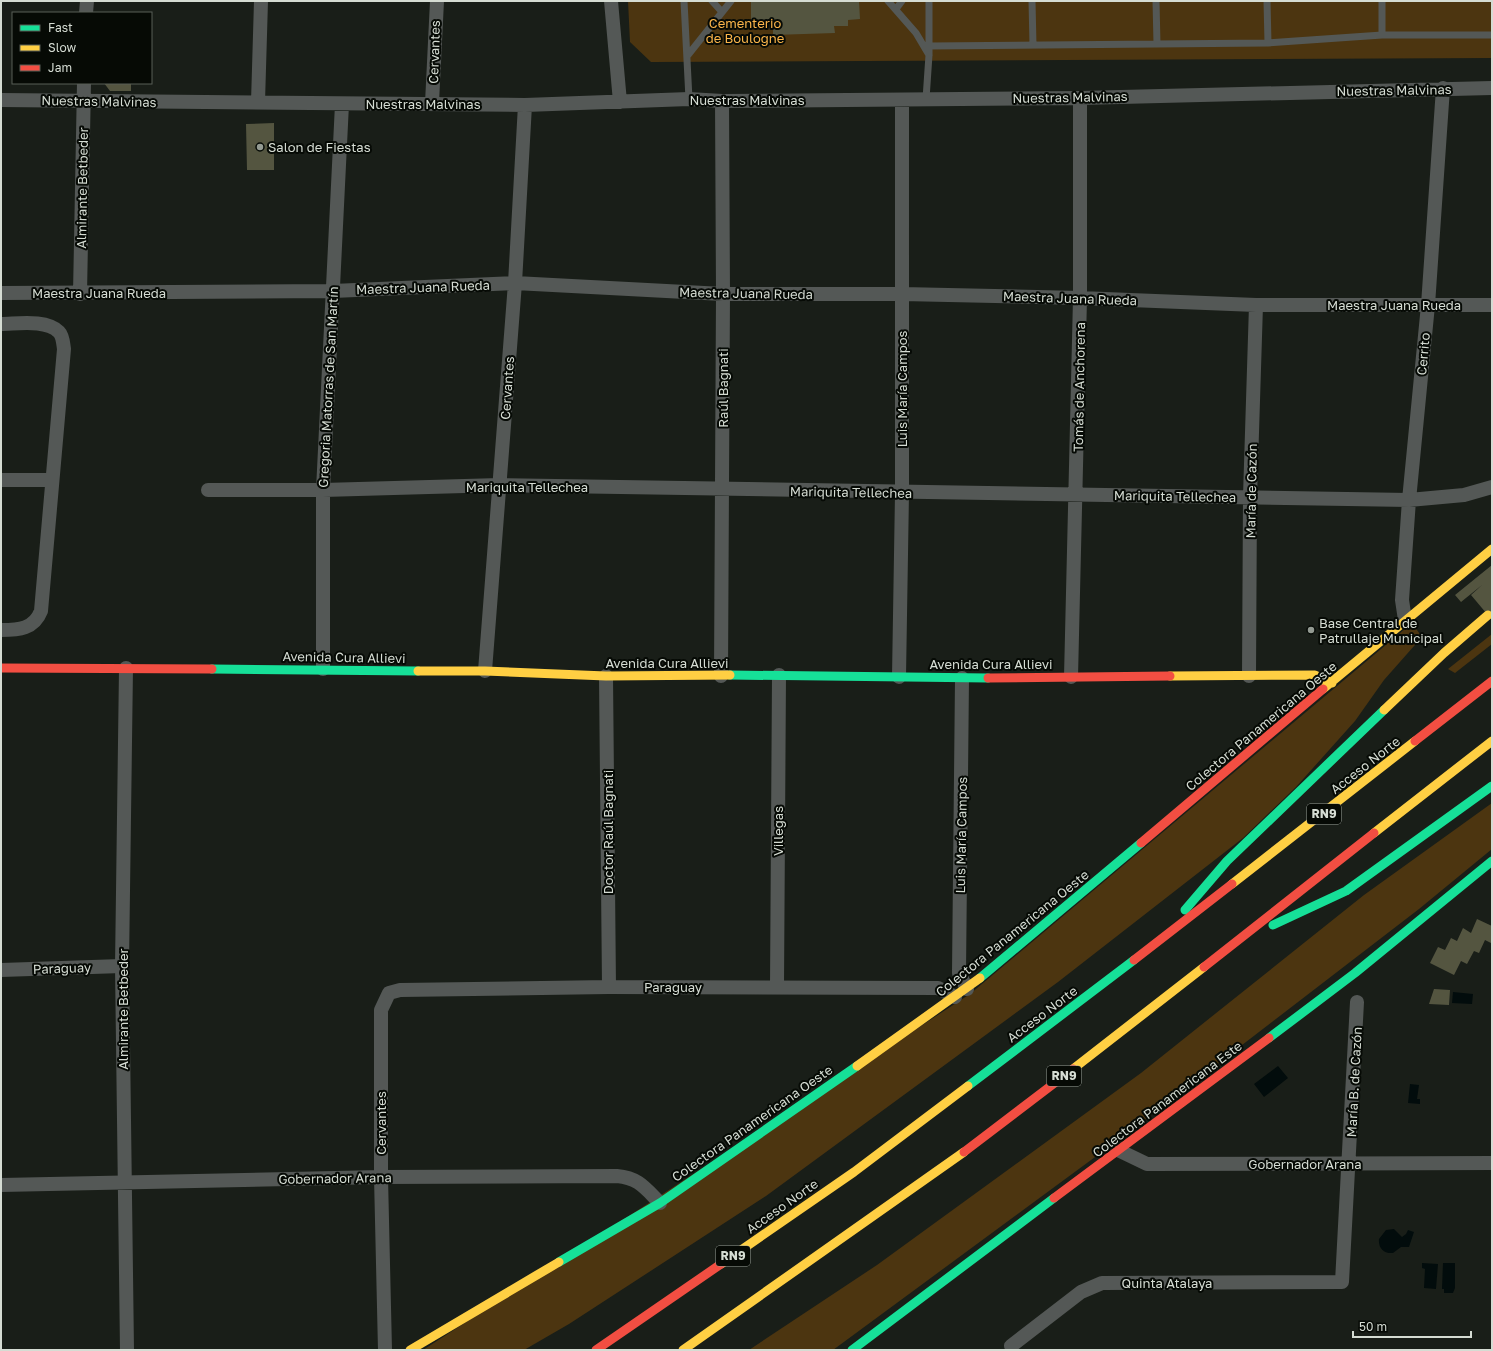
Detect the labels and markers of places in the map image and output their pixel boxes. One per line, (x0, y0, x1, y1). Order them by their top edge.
place label: Salon de Fiestas (268, 139, 371, 155)
marker: Salon de Fiestas (255, 142, 265, 152)
place label: Base Central de Patrullaje Municipal (1319, 615, 1443, 646)
marker: Base Central de Patrullaje Municipal (1306, 625, 1316, 635)

